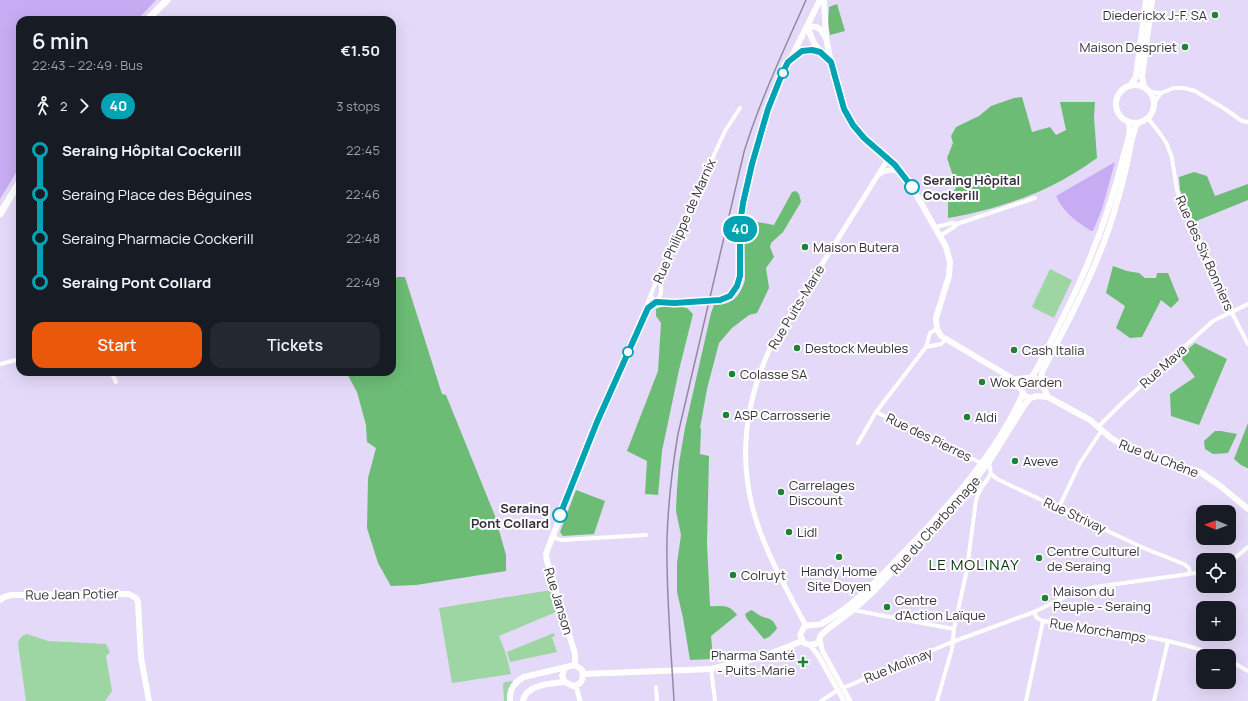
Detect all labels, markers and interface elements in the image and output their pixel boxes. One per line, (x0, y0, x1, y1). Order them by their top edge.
place label: Diederickx J-F. SA (1103, 6, 1207, 24)
marker: Diederickx J-F. SA (1210, 10, 1220, 20)
text: 6 min (32, 26, 89, 56)
place label: Maison Despriet (1080, 38, 1177, 56)
text: €1.50 (341, 40, 380, 61)
marker: Maison Despriet (1180, 42, 1190, 52)
text: 22:43 – 22:49 · Bus (32, 56, 143, 74)
unlabelled marker (777, 67, 789, 79)
icon: walk (32, 95, 54, 117)
icon: forward (73, 95, 95, 117)
text: 40 (109, 96, 127, 115)
text: 2 (60, 97, 67, 115)
text: 3 stops (336, 97, 380, 115)
text: Seraing Hôpital Cockerill (62, 140, 242, 161)
text: 22:45 (346, 141, 380, 159)
street label: Rue Philippe de Marnix (648, 156, 720, 286)
place label: Seraing Hôpital Cockerill (923, 171, 1020, 204)
marker: Seraing Hôpital Cockerill (904, 179, 920, 195)
text: Seraing Place des Béguines (62, 184, 252, 205)
text: 22:46 (346, 185, 380, 203)
street label: Rue des Six Bonniers (1171, 193, 1239, 314)
line badge: 40 (722, 216, 758, 242)
text: 40 (731, 219, 749, 238)
text: Seraing Pharmacie Cockerill (62, 228, 254, 249)
text: 22:48 (346, 229, 380, 247)
place label: Maison Butera (813, 238, 899, 256)
marker: Maison Butera (800, 242, 810, 252)
street label: Rue Puits-Marie (764, 261, 829, 353)
text: Seraing Pont Collard (62, 272, 211, 293)
text: 22:49 (346, 273, 380, 291)
button: Start (32, 322, 202, 368)
button: Tickets (210, 322, 380, 368)
place label: Destock Meubles (805, 339, 909, 357)
street label: Rue Mava (1136, 340, 1190, 392)
place label: Cash Italia (1022, 341, 1084, 359)
marker: Destock Meubles (792, 343, 802, 353)
marker: Cash Italia (1009, 345, 1019, 355)
unlabelled marker (622, 346, 634, 358)
place label: Colasse SA (740, 365, 807, 383)
marker: Colasse SA (727, 369, 737, 379)
place label: Wok Garden (990, 373, 1062, 391)
marker: Wok Garden (977, 377, 987, 387)
place label: ASP Carrosserie (734, 406, 831, 424)
place label: Aldi (975, 408, 997, 426)
street label: Rue des Pierres (883, 409, 975, 466)
marker: ASP Carrosserie (721, 410, 731, 420)
marker: Aldi (962, 412, 972, 422)
street label: Rue du Chêne (1117, 435, 1202, 482)
place label: Aveve (1023, 452, 1059, 470)
marker: Aveve (1010, 456, 1020, 466)
street label: Rue du Charbonnage (886, 472, 984, 578)
place label: Carrelages Discount (789, 476, 855, 509)
marker: Carrelages Discount (776, 487, 786, 497)
street label: Rue Strivay (1041, 493, 1109, 537)
place label: Seraing Pont Collard (471, 499, 549, 532)
north arrow (1196, 505, 1236, 545)
map controls (1196, 505, 1236, 689)
marker: Seraing Pont Collard (552, 507, 568, 523)
place label: Lidl (797, 523, 817, 541)
marker: Lidl (784, 527, 794, 537)
place label: Centre Culturel de Seraing (1047, 542, 1140, 575)
marker: Handy Home Site Doyen (834, 552, 844, 562)
marker: Centre Culturel de Seraing (1034, 553, 1044, 563)
button: locate (1196, 553, 1236, 593)
district label: LE MOLINAY (928, 554, 1020, 575)
place label: Handy Home Site Doyen (801, 562, 877, 595)
street label: Rue Janson (540, 565, 578, 637)
place label: Colruyt (741, 566, 786, 584)
marker: Colruyt (728, 570, 738, 580)
place label: Maison du Peuple - Seraing (1053, 582, 1151, 615)
street label: Rue Jean Potier (25, 584, 119, 604)
place label: Centre d'Action Laïque (895, 591, 986, 624)
marker: Maison du Peuple - Seraing (1040, 593, 1050, 603)
button: + (1196, 601, 1236, 641)
marker: Centre d'Action Laïque (882, 602, 892, 612)
street label: Rue Morchamps (1049, 614, 1147, 646)
street label: Rue Molinay (861, 643, 935, 687)
place label: Pharma Santé - Puits-Marie (711, 646, 795, 679)
button: − (1196, 649, 1236, 689)
marker: Pharma Santé - Puits-Marie (798, 657, 808, 667)

